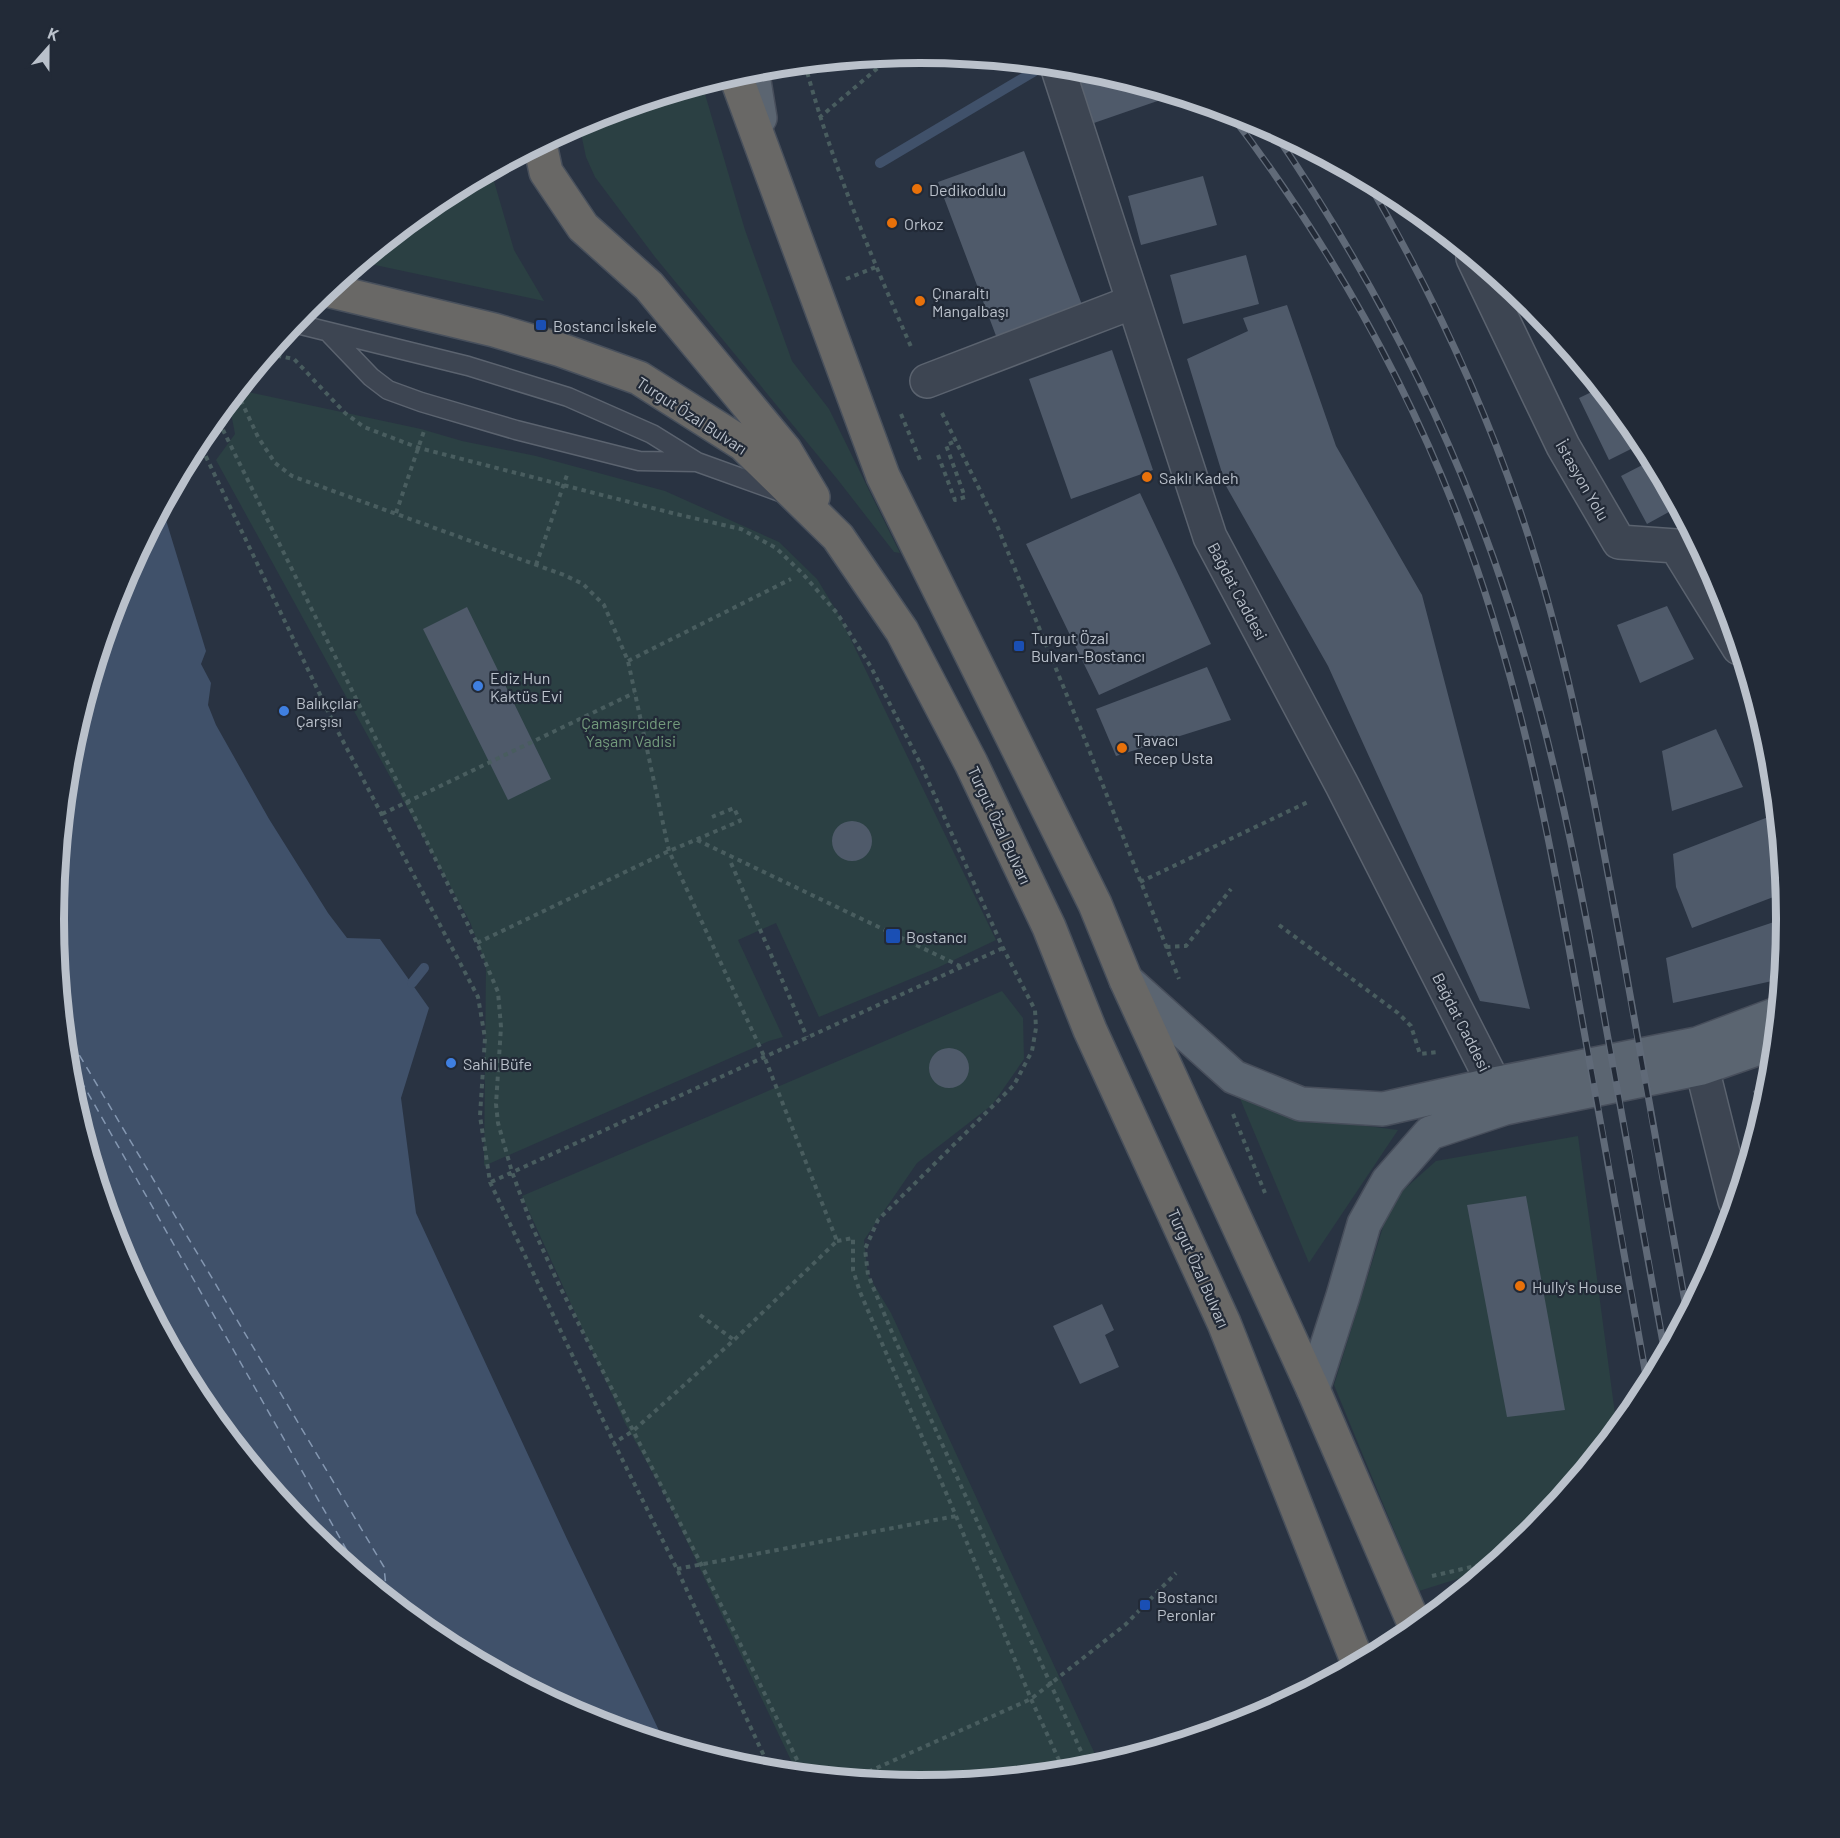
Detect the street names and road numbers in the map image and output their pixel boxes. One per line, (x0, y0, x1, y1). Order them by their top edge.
street label: Turgut Özal Bulvarı (633, 372, 751, 458)
street label: İstasyon Yolu (1552, 436, 1614, 524)
street label: Bağdat Caddesi (1204, 539, 1272, 643)
street label: Turgut Özal Bulvarı (964, 763, 1036, 887)
street label: Bağdat Caddesi (1429, 970, 1495, 1074)
street label: Turgut Özal Bulvarı (1164, 1206, 1234, 1330)

